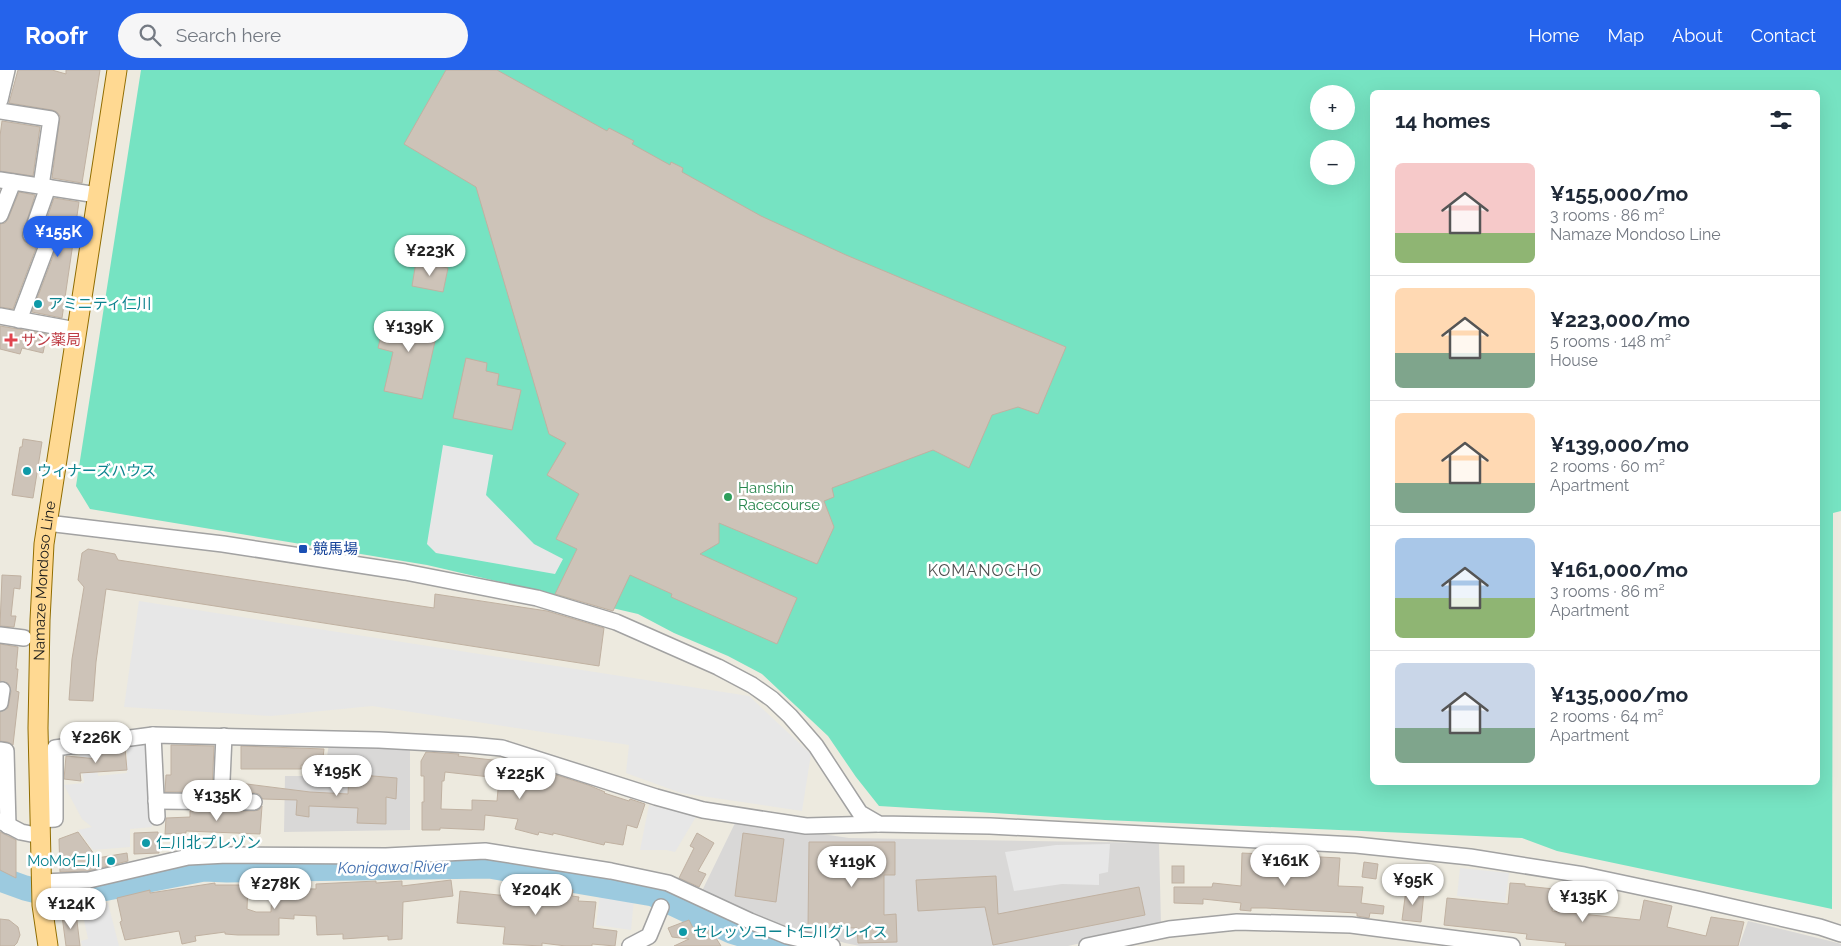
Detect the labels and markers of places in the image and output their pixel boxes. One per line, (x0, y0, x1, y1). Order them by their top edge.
pin: ¥155K (23, 216, 93, 258)
pin: ¥223K (395, 234, 465, 277)
place label: アミニティ仁川 (48, 295, 152, 313)
marker: アミニティ仁川 (32, 298, 44, 310)
pin: ¥139K (374, 310, 444, 353)
place label: サン薬局 (21, 331, 81, 349)
marker: サン薬局 (5, 334, 17, 346)
place label: ウィナーズハウス (37, 462, 156, 480)
marker: ウィナーズハウス (21, 465, 33, 477)
place label: Hanshin Racecourse (738, 479, 820, 514)
marker: Hanshin Racecourse (722, 491, 734, 503)
place label: 競馬場 (313, 540, 358, 558)
marker: 競馬場 (297, 543, 309, 555)
pin: ¥226K (61, 722, 131, 764)
pin: ¥195K (302, 754, 372, 797)
pin: ¥225K (485, 758, 555, 800)
pin: ¥135K (182, 780, 252, 822)
place label: 仁川北プレゾン (156, 834, 261, 852)
marker: 仁川北プレゾン (140, 837, 152, 849)
pin: ¥161K (1250, 844, 1320, 887)
pin: ¥119K (817, 846, 887, 888)
place label: MoMo仁川 (27, 852, 101, 870)
marker: MoMo仁川 (105, 855, 117, 867)
pin: ¥95K (1383, 864, 1443, 906)
pin: ¥278K (240, 868, 310, 910)
pin: ¥204K (501, 874, 571, 916)
pin: ¥135K (1548, 880, 1618, 923)
pin: ¥124K (36, 888, 106, 930)
place label: セレッソコート仁川グレイス (693, 923, 888, 941)
marker: セレッソコート仁川グレイス (677, 926, 689, 938)

